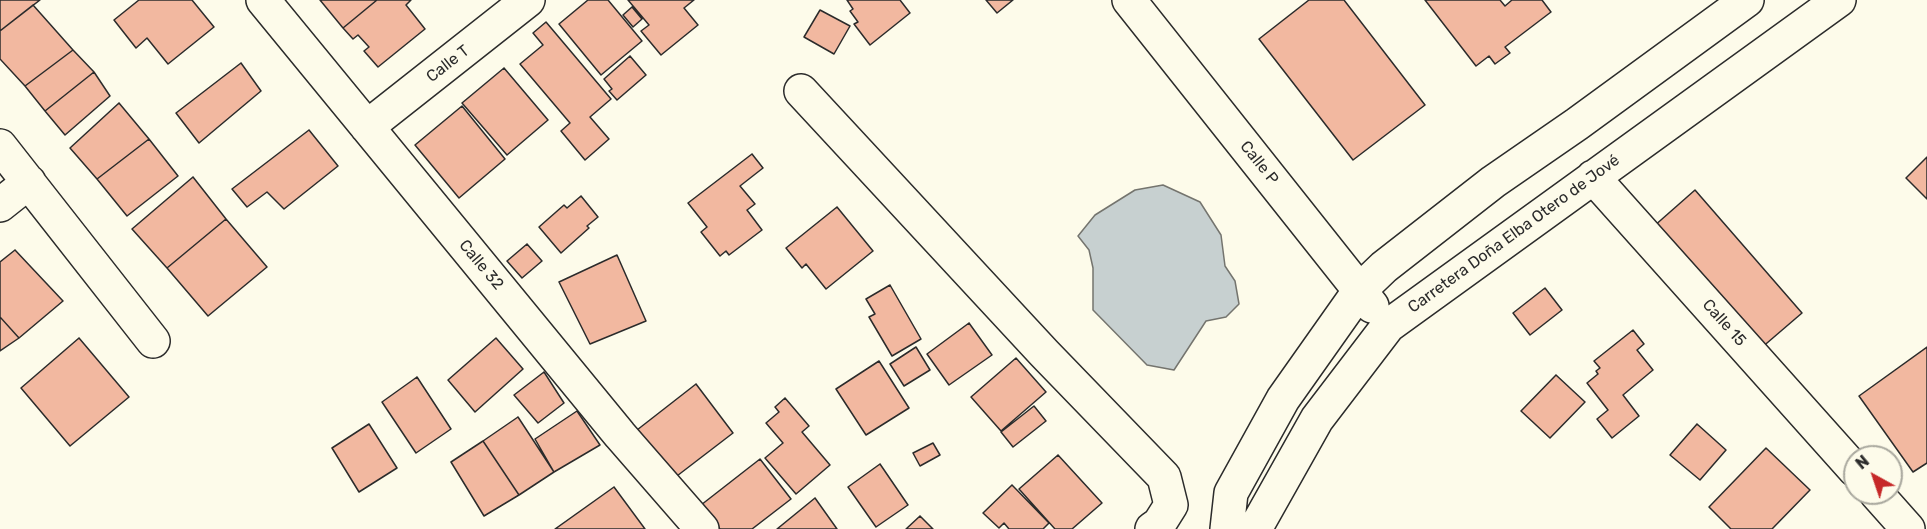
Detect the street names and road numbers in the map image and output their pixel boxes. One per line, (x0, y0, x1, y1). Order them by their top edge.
street label: Calle T (423, 41, 473, 87)
street label: Calle P (1236, 137, 1282, 189)
street label: Carretera Doña Elba Otero de Jové (1404, 151, 1624, 317)
street label: Calle 32 (455, 236, 507, 294)
street label: Calle 15 (1698, 296, 1750, 350)

